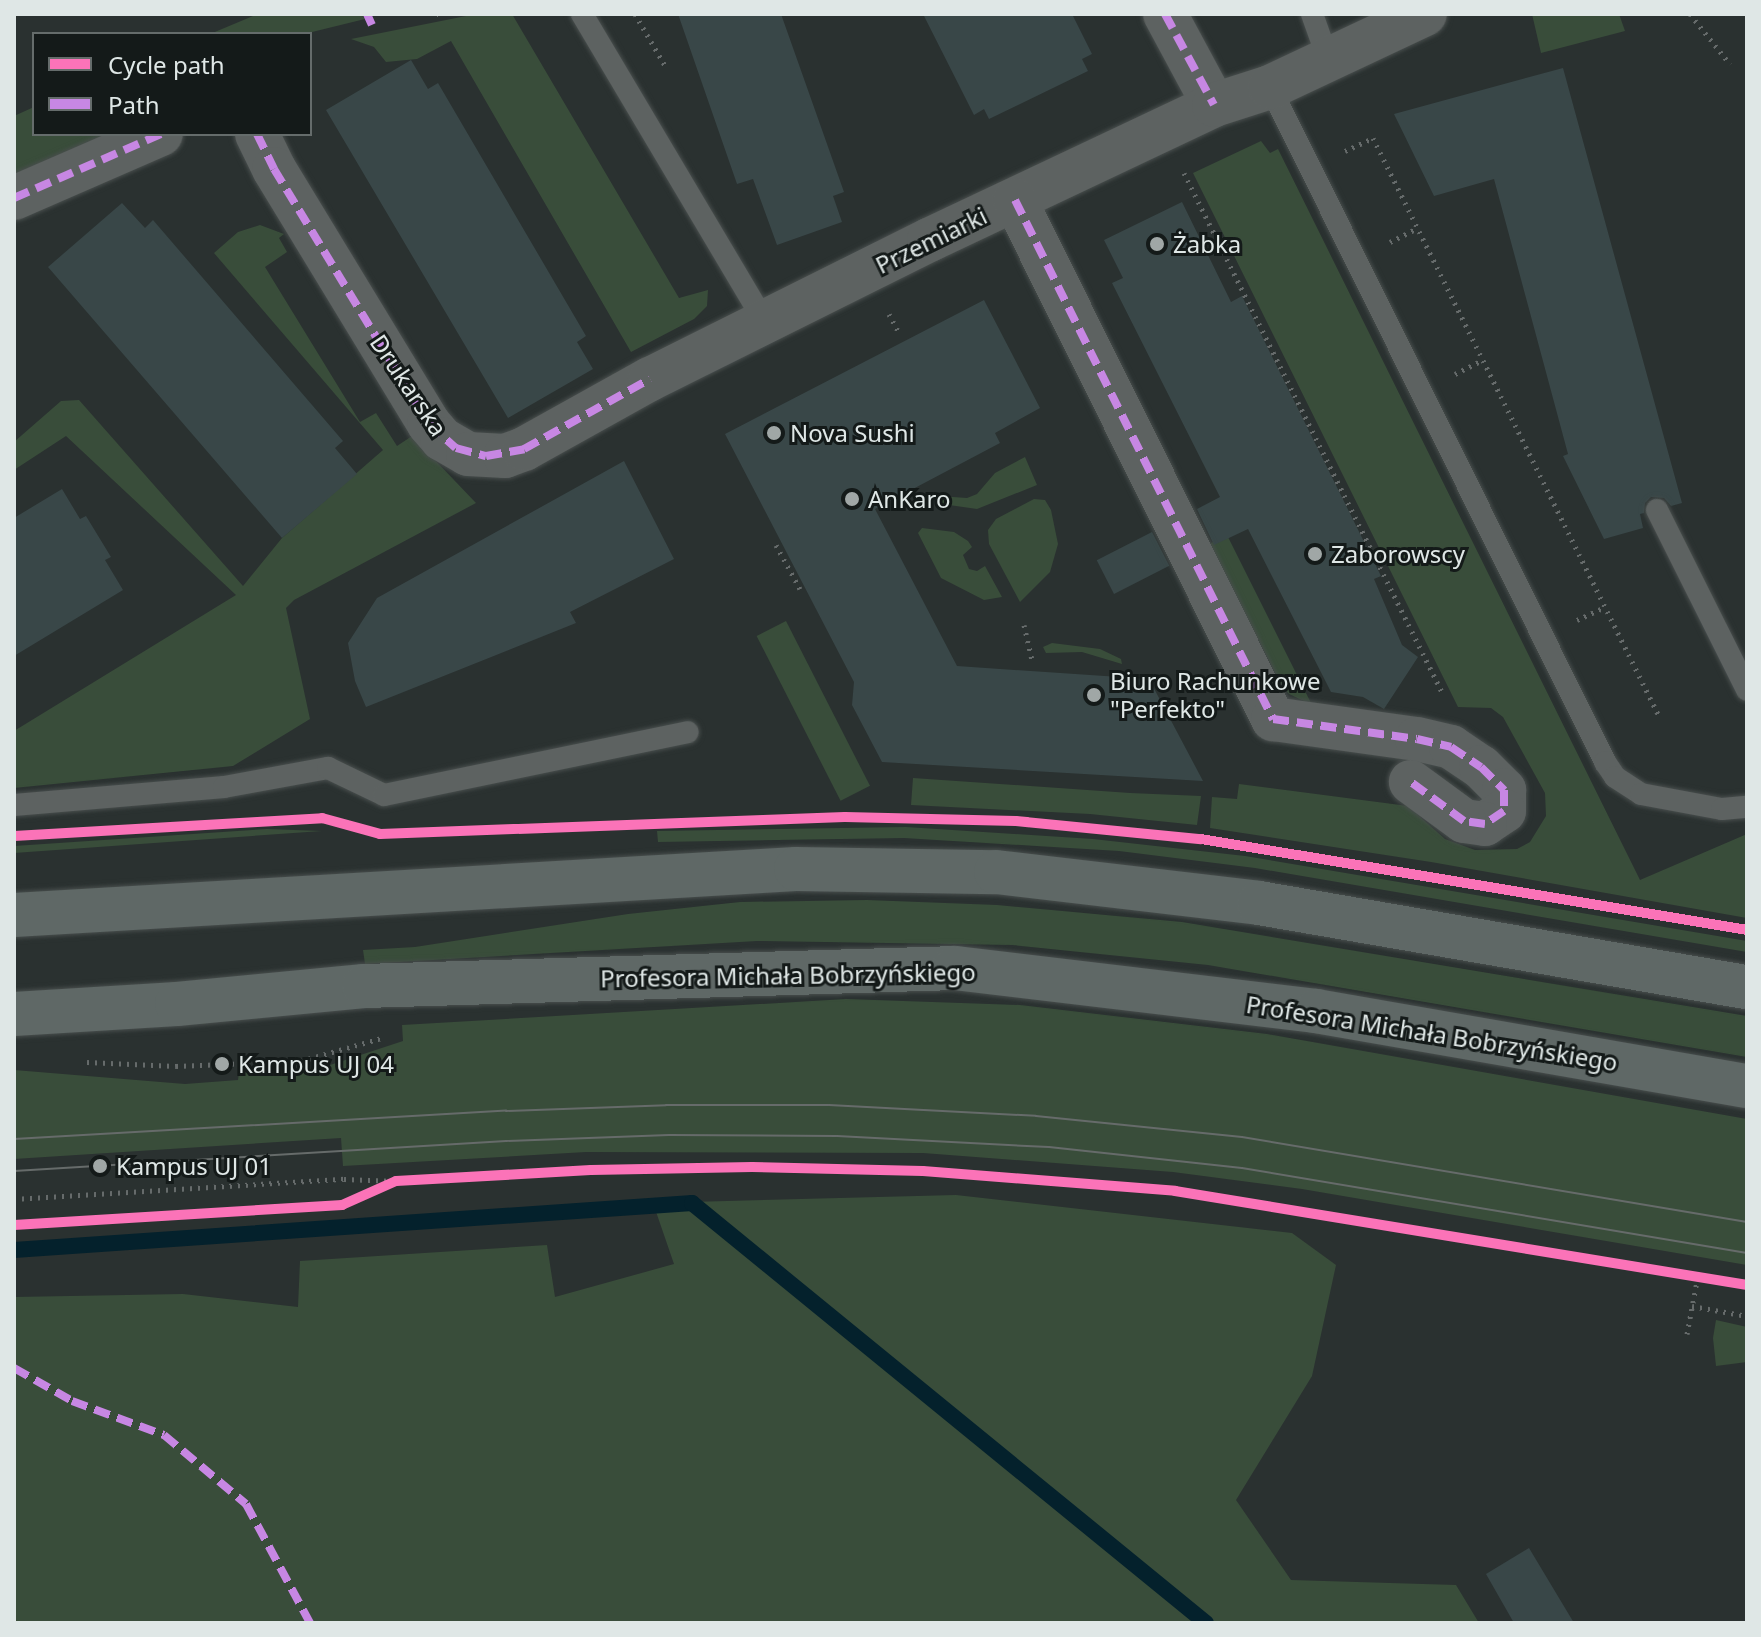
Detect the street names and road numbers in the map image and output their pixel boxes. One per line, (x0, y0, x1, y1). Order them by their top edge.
street label: Przemiarki (871, 201, 991, 279)
street label: Drukarska (365, 329, 453, 441)
street label: Profesora Michała Bobrzyńskiego (600, 957, 976, 993)
street label: Profesora Michała Bobrzyńskiego (1244, 989, 1620, 1077)

